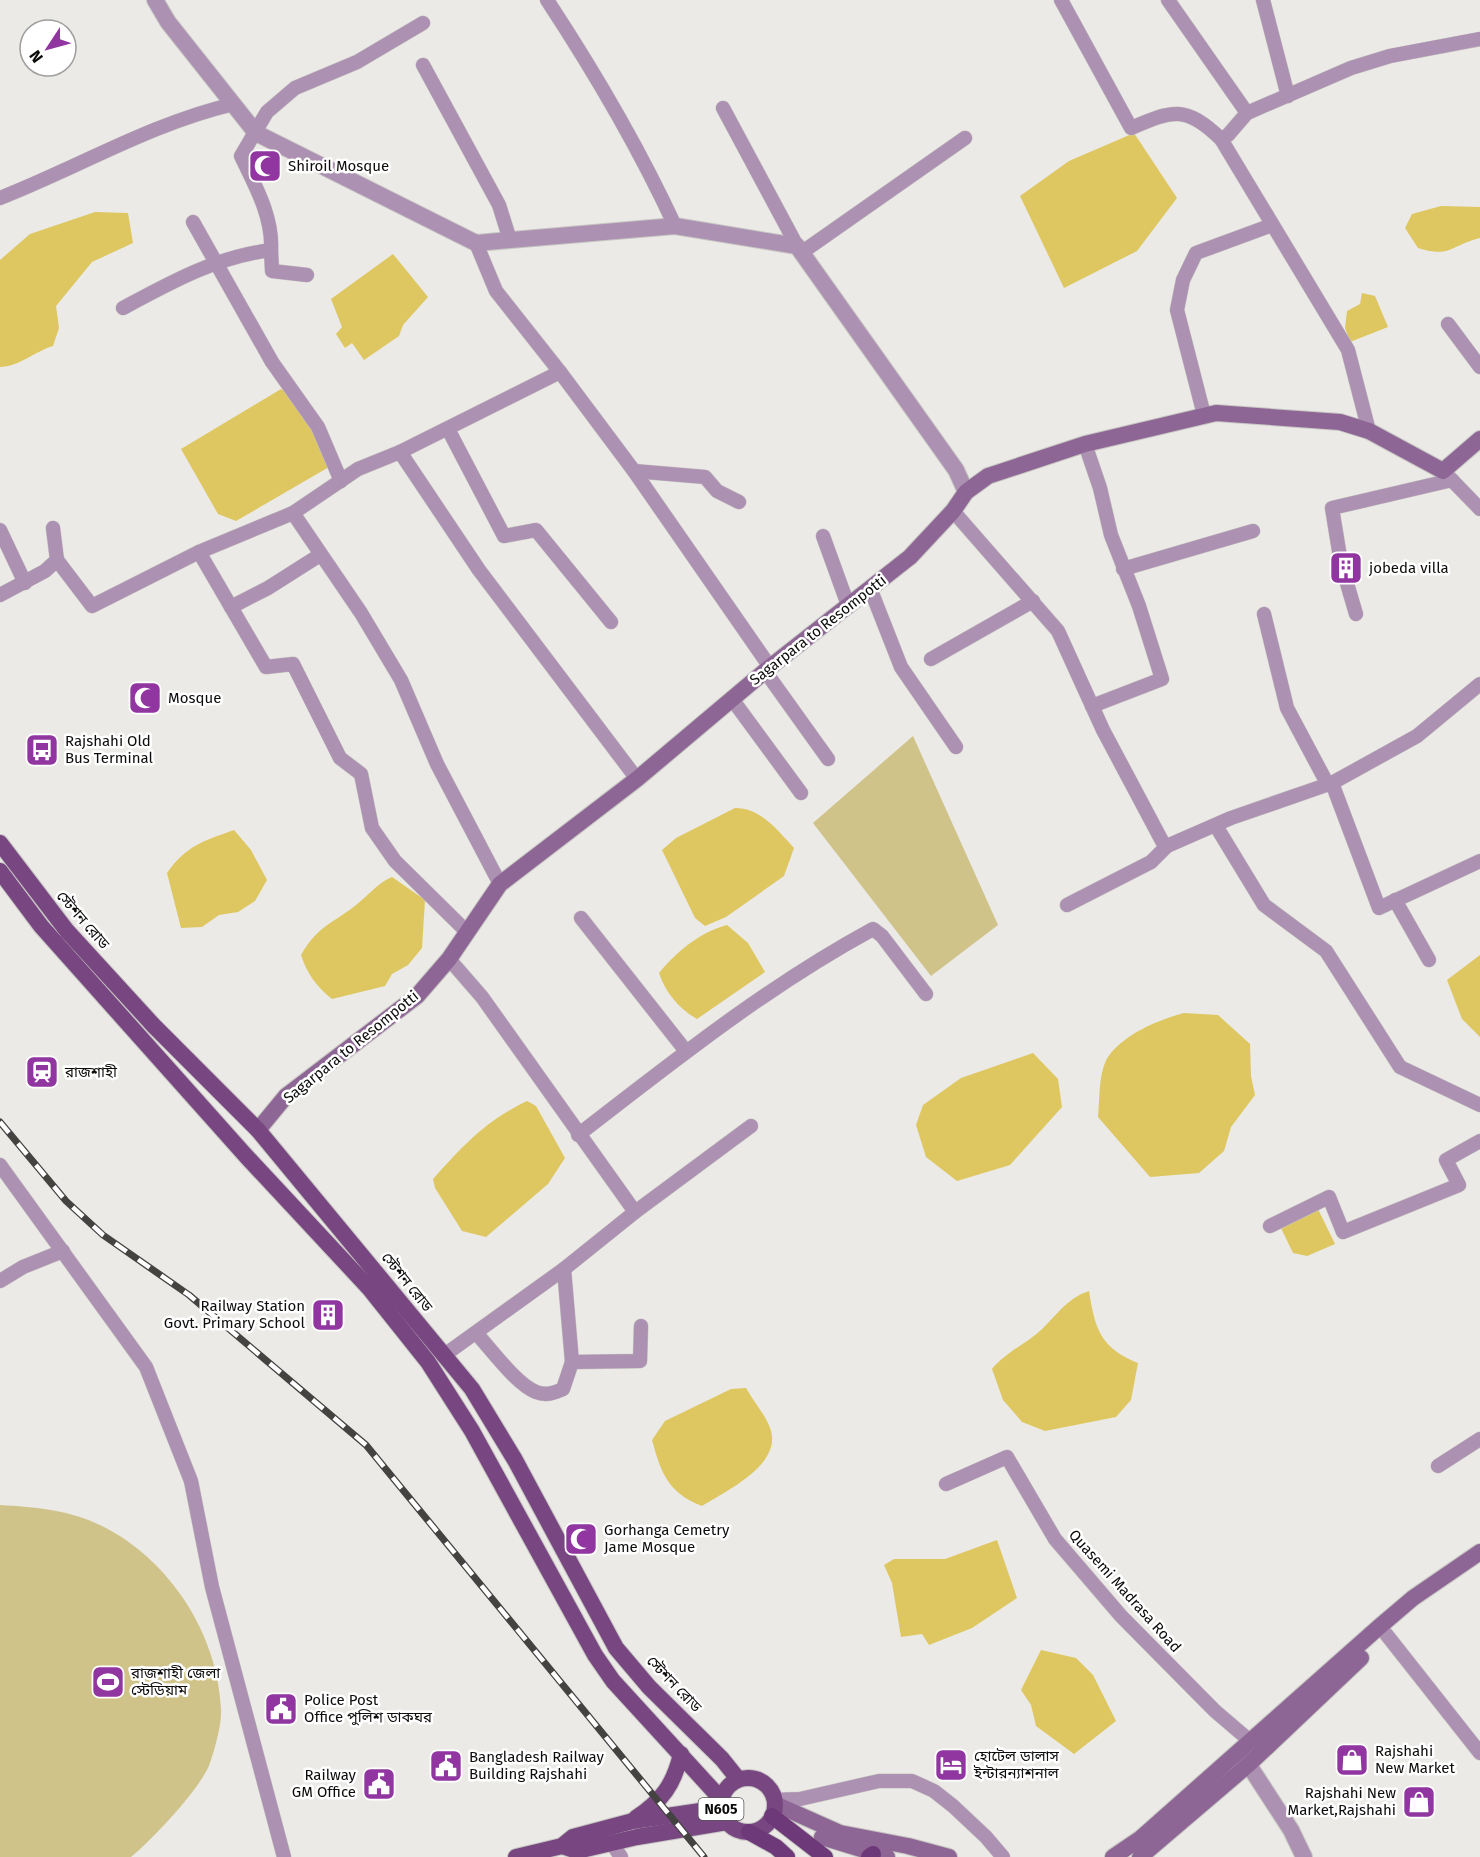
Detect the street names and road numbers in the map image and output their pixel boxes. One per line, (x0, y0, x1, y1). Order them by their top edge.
street label: Sagarpara to Resompotti (746, 571, 890, 689)
street label: স্টেশন রোড (53, 887, 113, 953)
street label: Sagarpara to Resompotti (280, 987, 422, 1107)
street label: স্টেশন রোড (378, 1249, 437, 1316)
street label: Quasemi Madrasa Road (1065, 1526, 1185, 1656)
street label: স্টেশন রোড (643, 1652, 705, 1716)
road number: N605 (698, 1798, 744, 1820)

